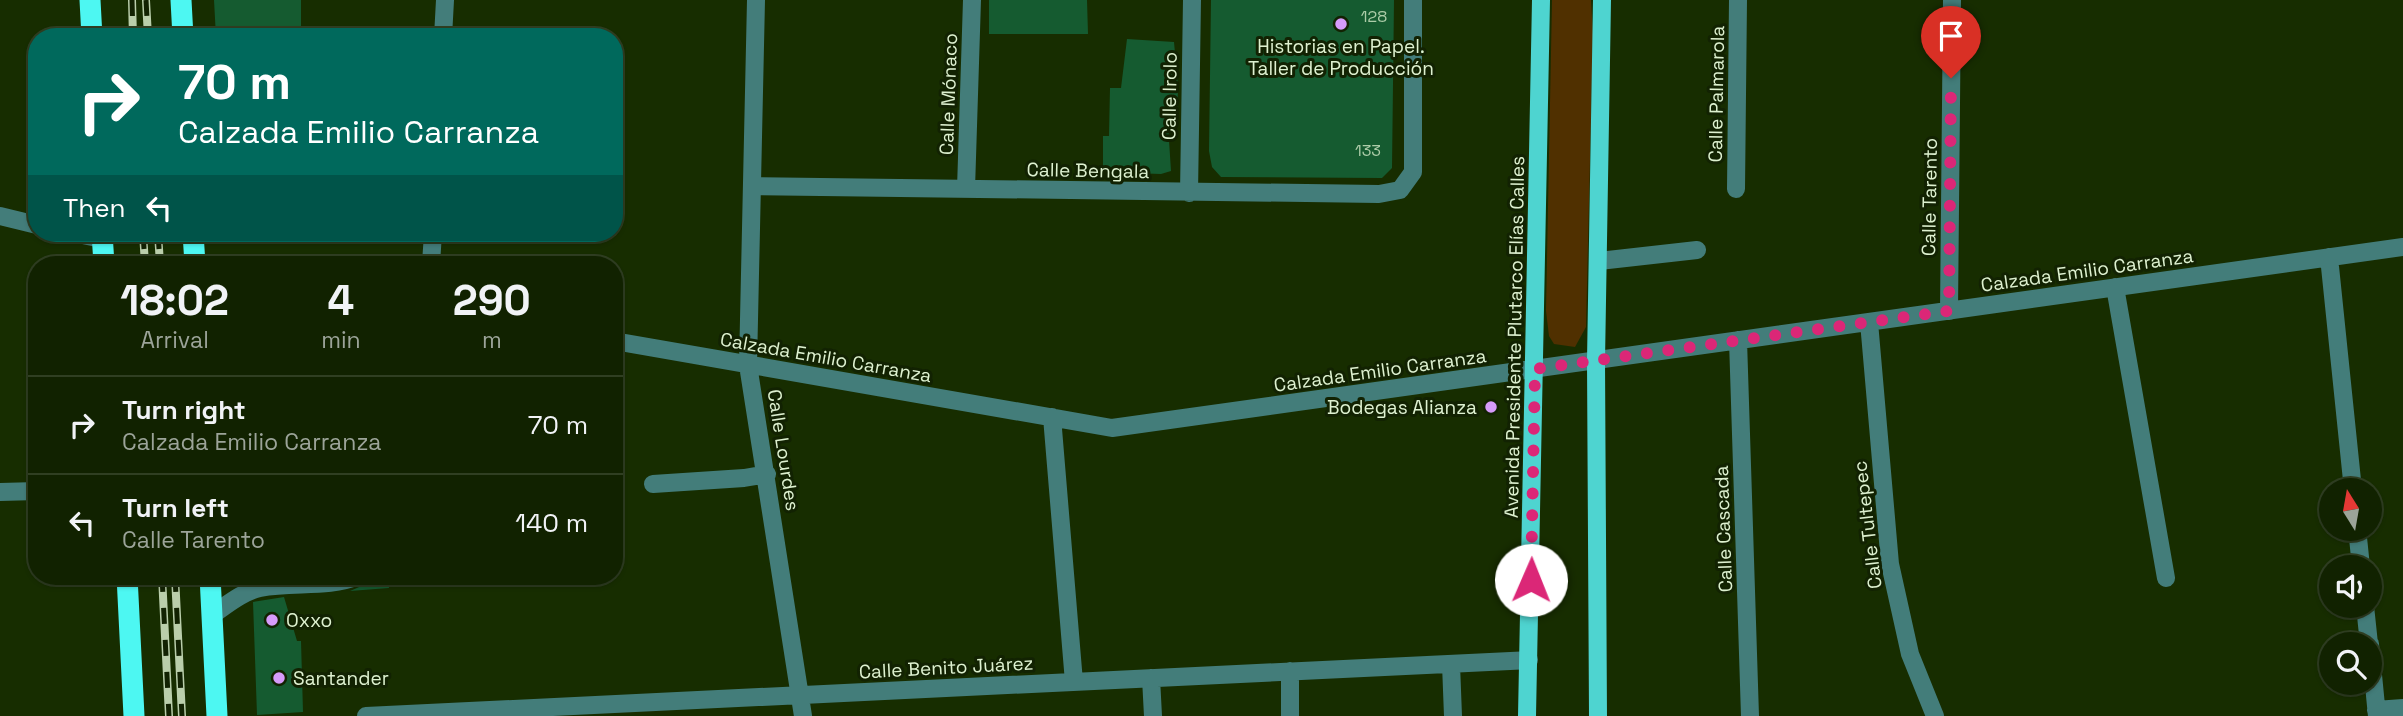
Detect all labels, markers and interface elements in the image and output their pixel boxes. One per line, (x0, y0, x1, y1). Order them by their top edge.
house number: 128 (1361, 6, 1387, 27)
pin (1921, 6, 1981, 78)
marker: Historias en Papel. Taller de Producción (1333, 16, 1349, 32)
icon: arrive (1932, 17, 1970, 55)
street label: Calle Palmarola (1703, 25, 1730, 163)
street label: Calle Mónaco (934, 33, 963, 156)
place label: Historias en Papel. Taller de Producción (1248, 34, 1434, 81)
text: 70 m (178, 51, 291, 113)
street label: Calle Irolo (1156, 52, 1183, 140)
icon: right (63, 56, 154, 147)
text: Calzada Emilio Carranza (178, 112, 539, 152)
street label: Calle Tarento (1916, 138, 1943, 256)
house number: 133 (1355, 140, 1381, 161)
street label: Avenida Presidente Plutarco Elías Calles (1499, 156, 1530, 518)
street label: Calle Bengala (1026, 157, 1150, 184)
icon: left (140, 189, 178, 227)
text: Then (63, 191, 126, 225)
street label: Calzada Emilio Carranza (1979, 243, 2195, 298)
text: 18:02 (120, 274, 229, 327)
text: 4 (328, 274, 354, 327)
text: 290 (453, 274, 531, 327)
text: Arrival (140, 325, 209, 355)
text: min (321, 325, 361, 355)
text: m (482, 325, 502, 355)
street label: Calzada Emilio Carranza (718, 327, 934, 388)
street label: Calzada Emilio Carranza (1272, 343, 1488, 398)
street label: Calle Lourdes (762, 388, 805, 513)
text: Turn right (122, 393, 246, 427)
place label: Bodegas Alianza (1327, 395, 1477, 420)
marker: Bodegas Alianza (1483, 399, 1499, 415)
icon: right (63, 406, 101, 444)
text: 70 m (528, 408, 588, 442)
text: Calzada Emilio Carranza (122, 427, 382, 457)
street label: Calle Tultepec (1847, 460, 1888, 590)
street label: Calle Cascada (1709, 465, 1738, 593)
north arrow (2319, 478, 2382, 541)
map controls (2319, 478, 2382, 695)
text: Turn left (122, 491, 229, 525)
icon: left (63, 504, 101, 542)
text: 140 m (515, 506, 588, 540)
text: Calle Tarento (122, 525, 265, 555)
position arrow (1494, 543, 1568, 617)
button: sound (2319, 555, 2382, 618)
place label: Oxxo (286, 608, 332, 633)
marker: Oxxo (264, 612, 280, 628)
button: search (2319, 632, 2382, 695)
street label: Calle Benito Juárez (858, 650, 1034, 685)
place label: Santander (293, 666, 389, 691)
marker: Santander (271, 670, 287, 686)

